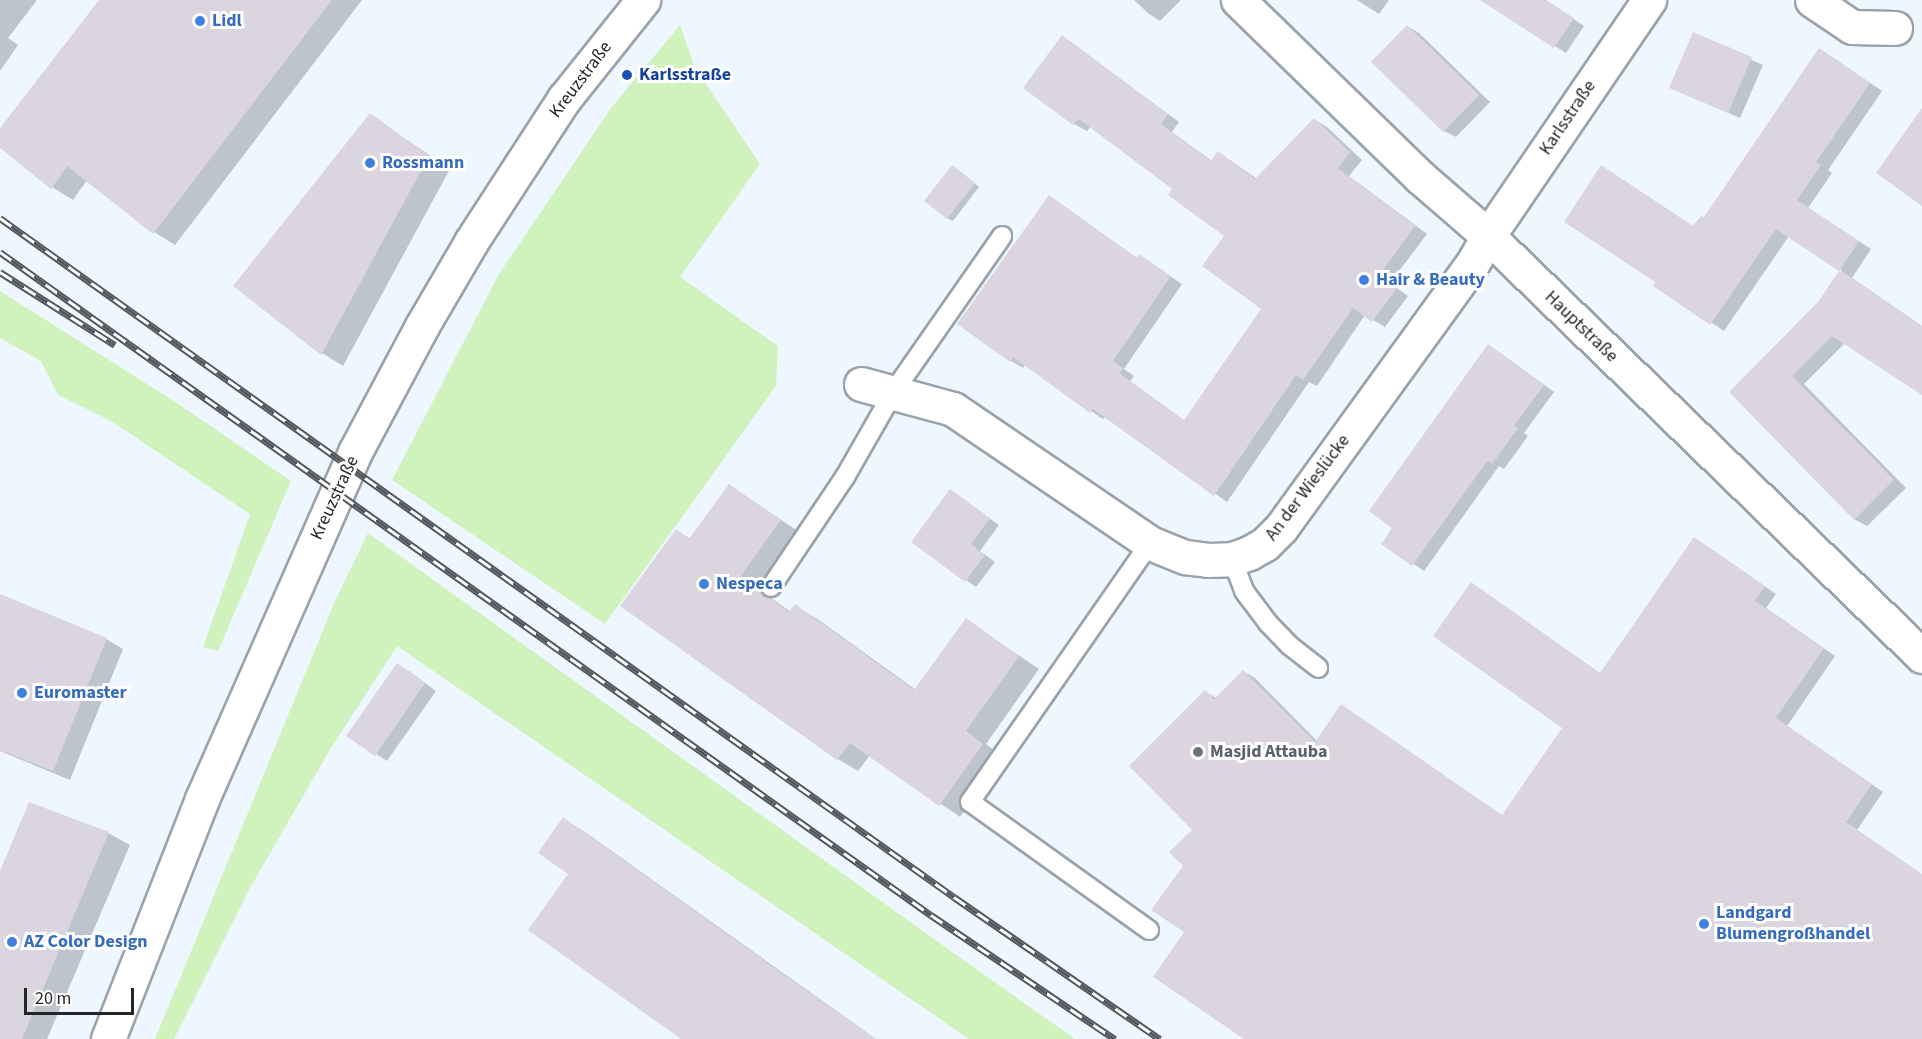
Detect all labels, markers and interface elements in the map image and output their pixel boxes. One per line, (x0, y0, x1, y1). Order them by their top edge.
place label: Lidl (212, 10, 242, 32)
marker: Lidl (193, 14, 207, 28)
street label: Kreuzstraße (545, 37, 617, 123)
place label: Karlsstraße (639, 64, 731, 86)
marker: Karlsstraße (620, 68, 634, 82)
street label: Karlsstraße (1535, 77, 1601, 159)
place label: Rossmann (382, 152, 464, 174)
marker: Rossmann (363, 156, 377, 170)
place label: Hair & Beauty (1376, 269, 1485, 291)
marker: Hair & Beauty (1357, 273, 1371, 287)
street label: Hauptstraße (1540, 287, 1622, 367)
street label: An der Wieslücke (1261, 431, 1355, 545)
street label: Kreuzstraße (306, 453, 364, 543)
place label: Nespeca (716, 573, 783, 595)
marker: Nespeca (697, 577, 711, 591)
place label: Euromaster (34, 682, 127, 704)
marker: Euromaster (15, 686, 29, 700)
place label: Masjid Attauba (1210, 741, 1327, 763)
marker: Masjid Attauba (1191, 745, 1205, 759)
place label: Landgard Blumengroßhandel (1716, 903, 1870, 946)
marker: Landgard Blumengroßhandel (1697, 917, 1711, 931)
place label: AZ Color Design (24, 931, 148, 953)
marker: AZ Color Design (5, 935, 19, 949)
scale bar (27, 976, 136, 1014)
text: 20 m (35, 986, 71, 1011)

